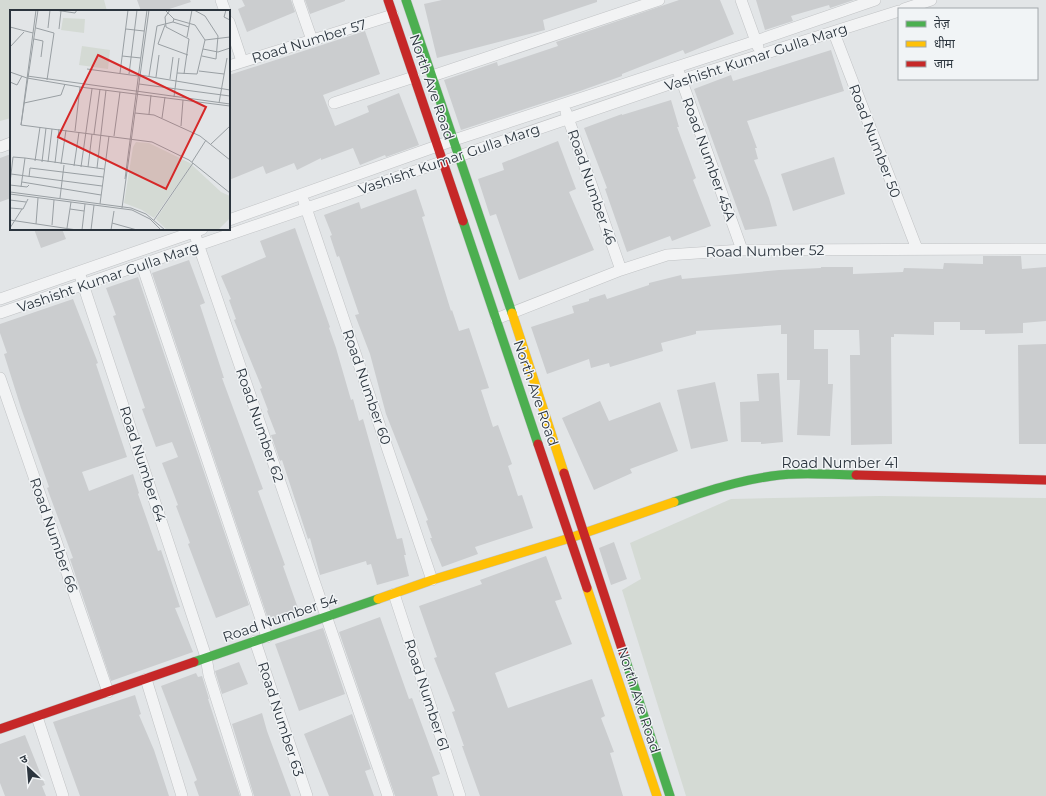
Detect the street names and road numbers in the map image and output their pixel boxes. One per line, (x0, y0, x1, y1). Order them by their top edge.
street label: Road Number 57 (249, 15, 369, 67)
street label: Vashisht Kumar Gulla Marg (662, 19, 850, 95)
street label: North Ave Road (405, 32, 459, 142)
street label: Road Number 50 (845, 82, 905, 200)
street label: Road Number 45A (678, 95, 740, 224)
street label: Vashisht Kumar Gulla Marg (356, 119, 542, 199)
street label: Road Number 46 (564, 127, 620, 248)
street label: Vashisht Kumar Gulla Marg (15, 237, 201, 317)
street label: Road Number 52 (705, 241, 825, 261)
street label: Road Number 60 (339, 327, 395, 447)
street label: North Ave Road (509, 338, 563, 448)
street label: Road Number 62 (232, 366, 288, 485)
street label: Road Number 64 (116, 404, 170, 525)
street label: Road Number 41 (781, 454, 899, 472)
street label: Road Number 66 (26, 475, 82, 595)
street label: Road Number 54 (220, 590, 341, 646)
street label: Road Number 61 (400, 637, 454, 753)
street label: North Ave Road (613, 645, 665, 755)
street label: Road Number 63 (254, 659, 308, 779)

